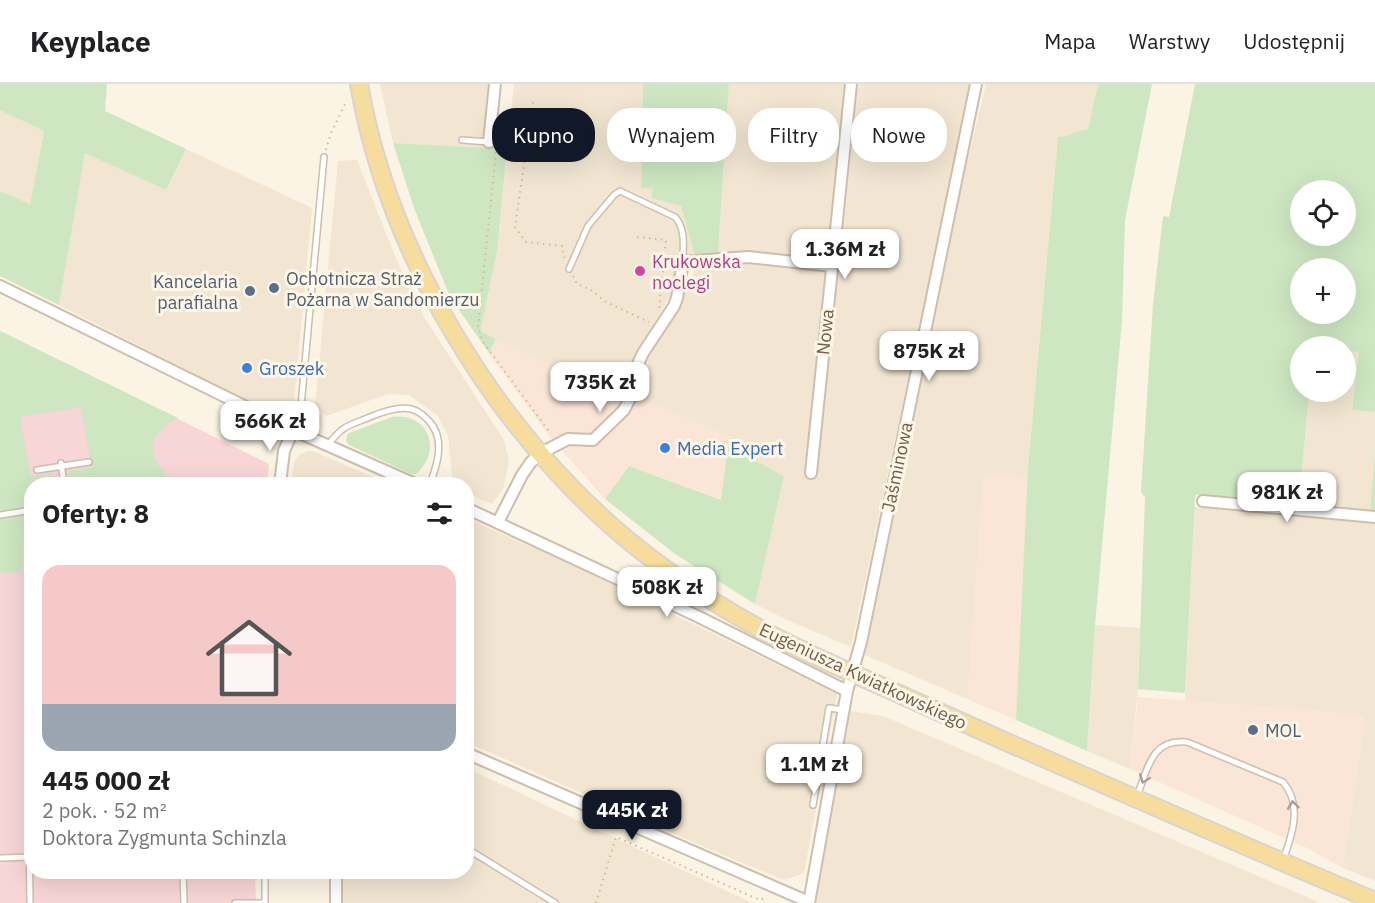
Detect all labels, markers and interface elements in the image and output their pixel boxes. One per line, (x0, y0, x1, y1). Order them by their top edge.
text: Keyplace (30, 23, 151, 60)
text: Mapa (1044, 27, 1096, 55)
text: Warstwy (1129, 27, 1210, 55)
text: Udostępnij (1243, 27, 1345, 55)
chip: Kupno (492, 108, 595, 162)
chip: Wynajem (607, 108, 736, 162)
chip: Filtry (748, 108, 839, 162)
chip: Nowe (851, 108, 947, 162)
map controls (1290, 180, 1356, 402)
button: locate (1290, 180, 1356, 246)
pin: 1.36M zł (783, 229, 907, 280)
text: 1.36M zł (805, 235, 885, 262)
place label: Krukowska noclegi (652, 250, 741, 294)
button: + (1290, 258, 1356, 324)
marker: Krukowska noclegi (633, 264, 647, 278)
place label: Ochotnicza Straż Pożarna w Sandomierzu (286, 267, 479, 311)
place label: Kancelaria parafialna (153, 270, 238, 314)
marker: Ochotnicza Straż Pożarna w Sandomierzu (267, 281, 281, 295)
marker: Kancelaria parafialna (243, 284, 257, 298)
street label: Nowa (811, 308, 839, 356)
pin: 875K zł (874, 331, 984, 382)
button: − (1290, 336, 1356, 402)
text: 875K zł (893, 337, 965, 364)
place label: Groszek (259, 357, 325, 380)
marker: Groszek (240, 361, 254, 375)
pin: 735K zł (545, 362, 655, 413)
text: 735K zł (564, 368, 636, 395)
pin: 566K zł (215, 401, 325, 452)
text: 566K zł (234, 407, 306, 434)
street label: Jaśminowa (876, 420, 918, 514)
place label: Media Expert (677, 437, 783, 460)
marker: Media Expert (658, 441, 672, 455)
pin: 981K zł (1232, 472, 1342, 523)
text: 981K zł (1251, 478, 1323, 505)
text: Oferty: 8 (42, 496, 149, 530)
icon: filters (423, 497, 456, 530)
pin: 508K zł (612, 567, 722, 618)
text: 508K zł (631, 573, 703, 600)
icon: home (195, 604, 303, 712)
street label: Eugeniusza Kwiatkowskiego (756, 618, 970, 734)
place label: MOL (1265, 719, 1301, 742)
marker: MOL (1246, 723, 1260, 737)
pin: 1.1M zł (759, 744, 869, 795)
text: 1.1M zł (780, 750, 848, 777)
text: 445 000 zł (42, 763, 170, 797)
one-way arrow (1139, 773, 1151, 784)
pin: 445K zł (577, 790, 687, 841)
text: 445K zł (596, 796, 668, 823)
text: 2 pok. · 52 m² (42, 797, 167, 824)
one-way arrow (1287, 801, 1299, 810)
text: Doktora Zygmunta Schinzla (42, 824, 287, 851)

